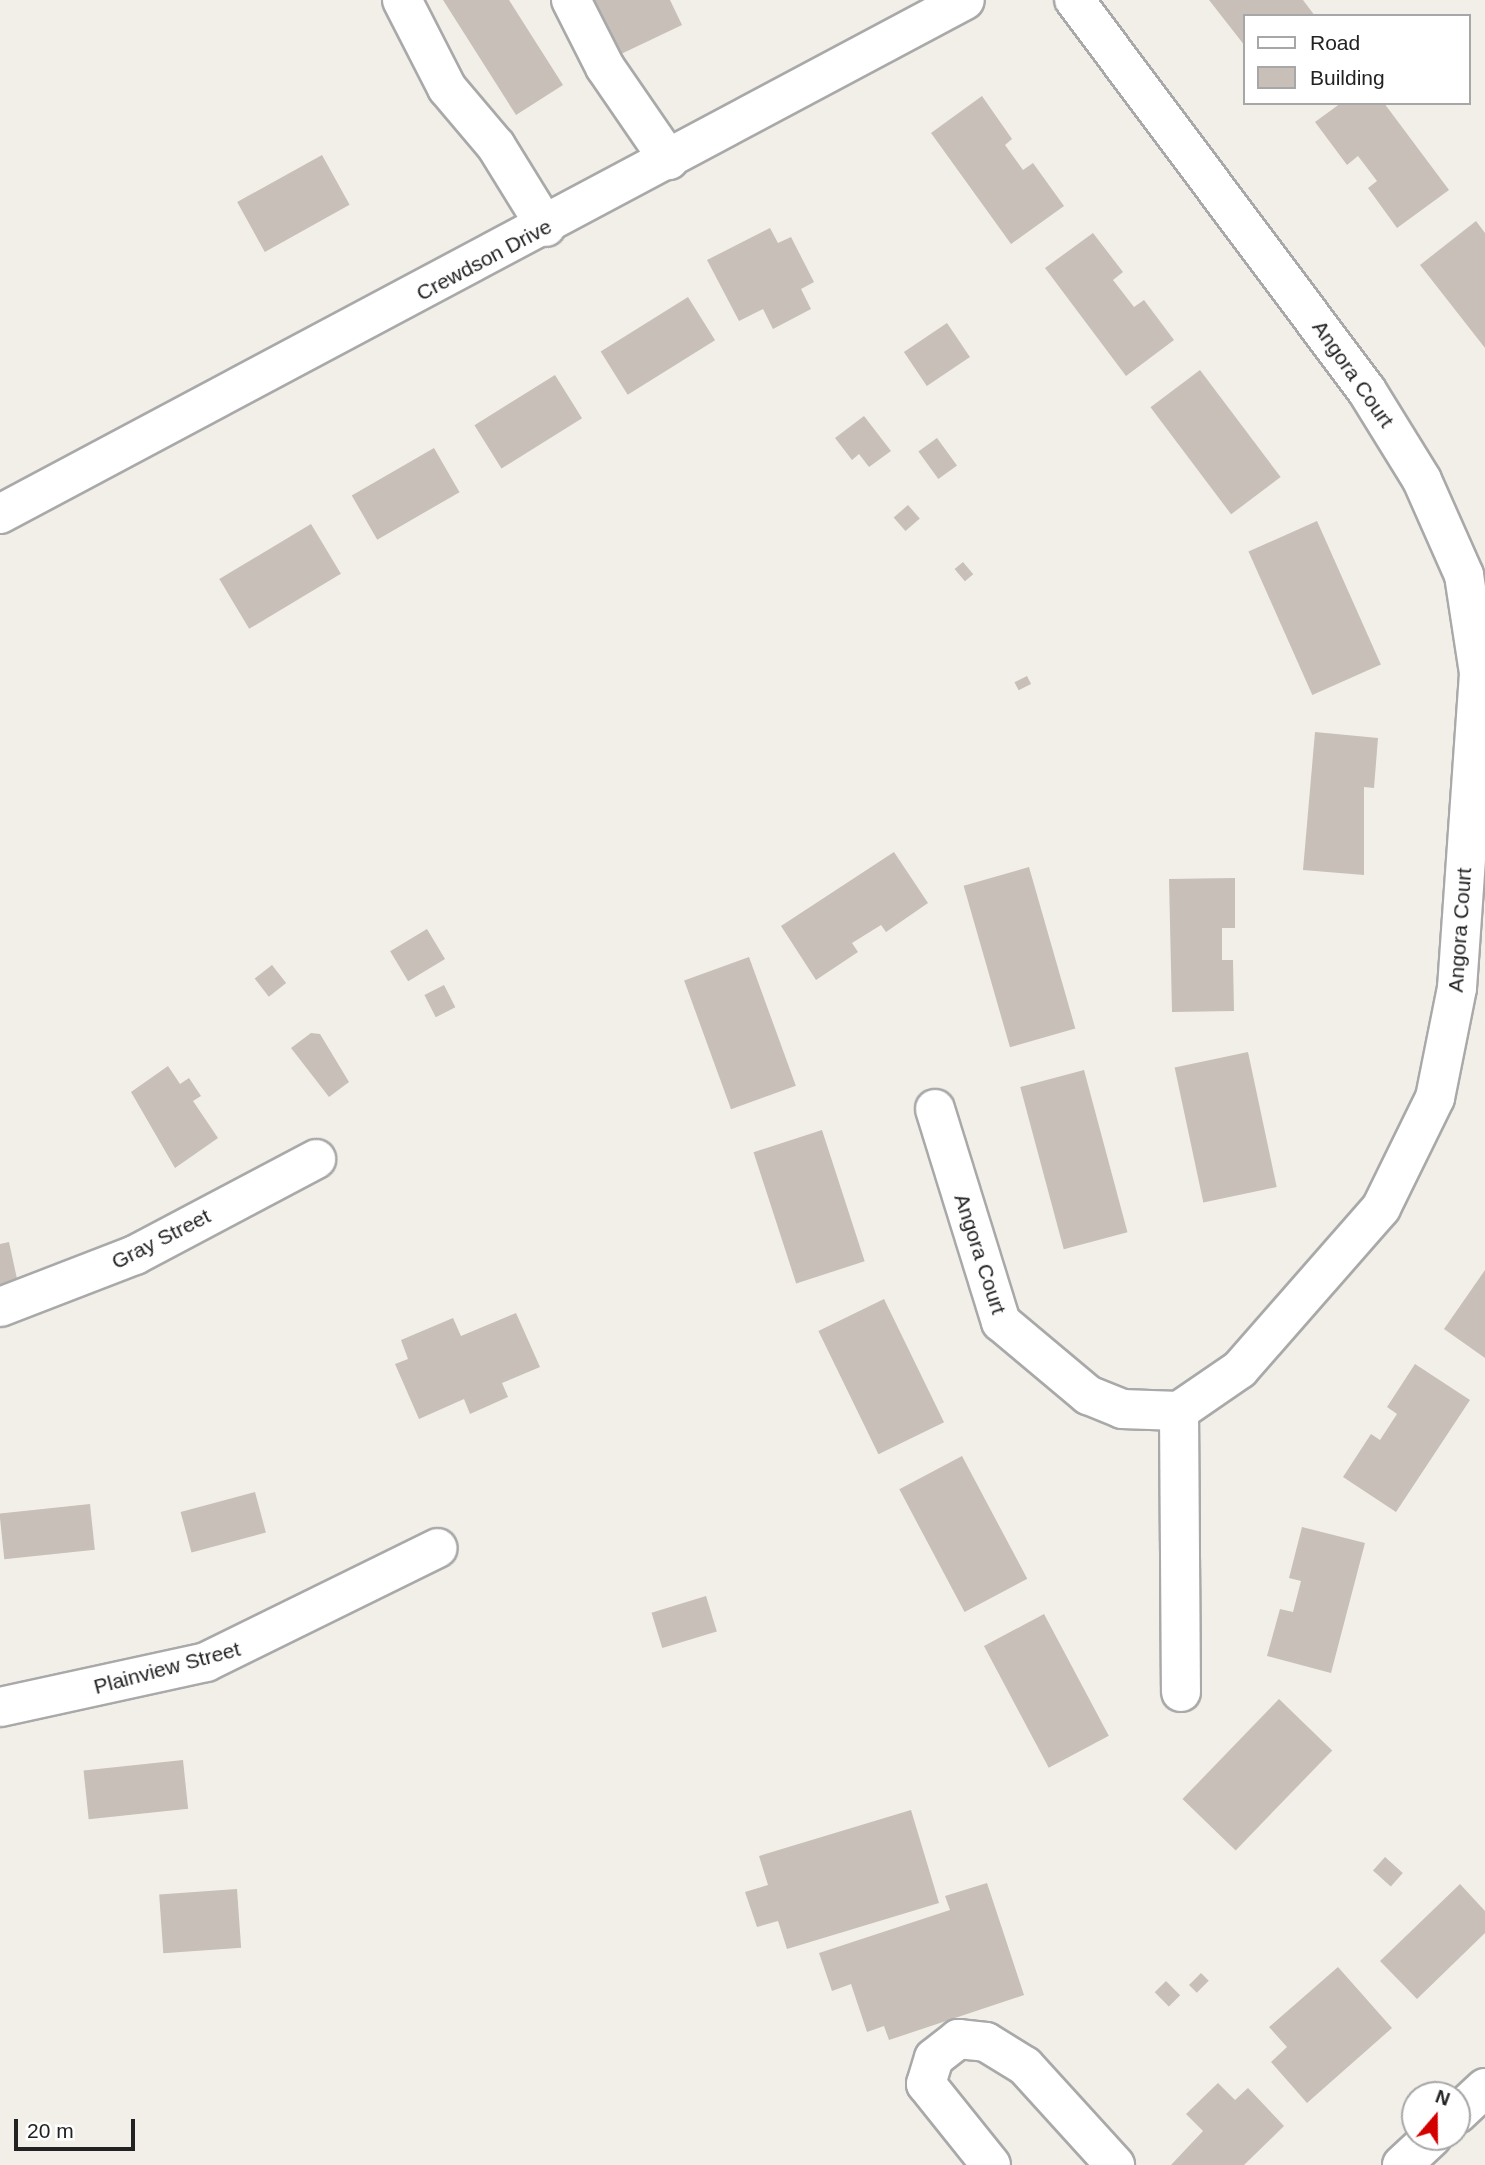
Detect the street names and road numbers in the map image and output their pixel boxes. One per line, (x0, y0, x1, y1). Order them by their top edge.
street label: Crewdson Drive (412, 214, 556, 306)
street label: Angora Court (1307, 316, 1399, 432)
street label: Angora Court (1443, 867, 1477, 993)
street label: Angora Court (949, 1191, 1011, 1317)
street label: Gray Street (107, 1203, 215, 1275)
street label: Plainview Street (91, 1636, 243, 1700)

